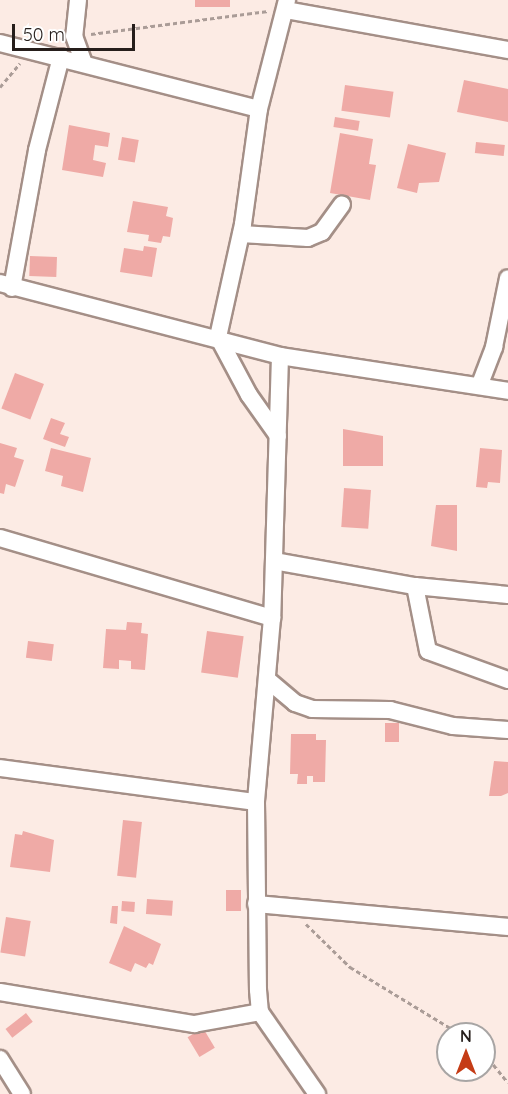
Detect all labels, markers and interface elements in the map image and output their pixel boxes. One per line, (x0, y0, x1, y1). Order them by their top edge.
scale bar (15, 12, 138, 50)
text: 50 m (23, 23, 65, 46)
north arrow (436, 1022, 496, 1082)
text: N (460, 1026, 472, 1046)

